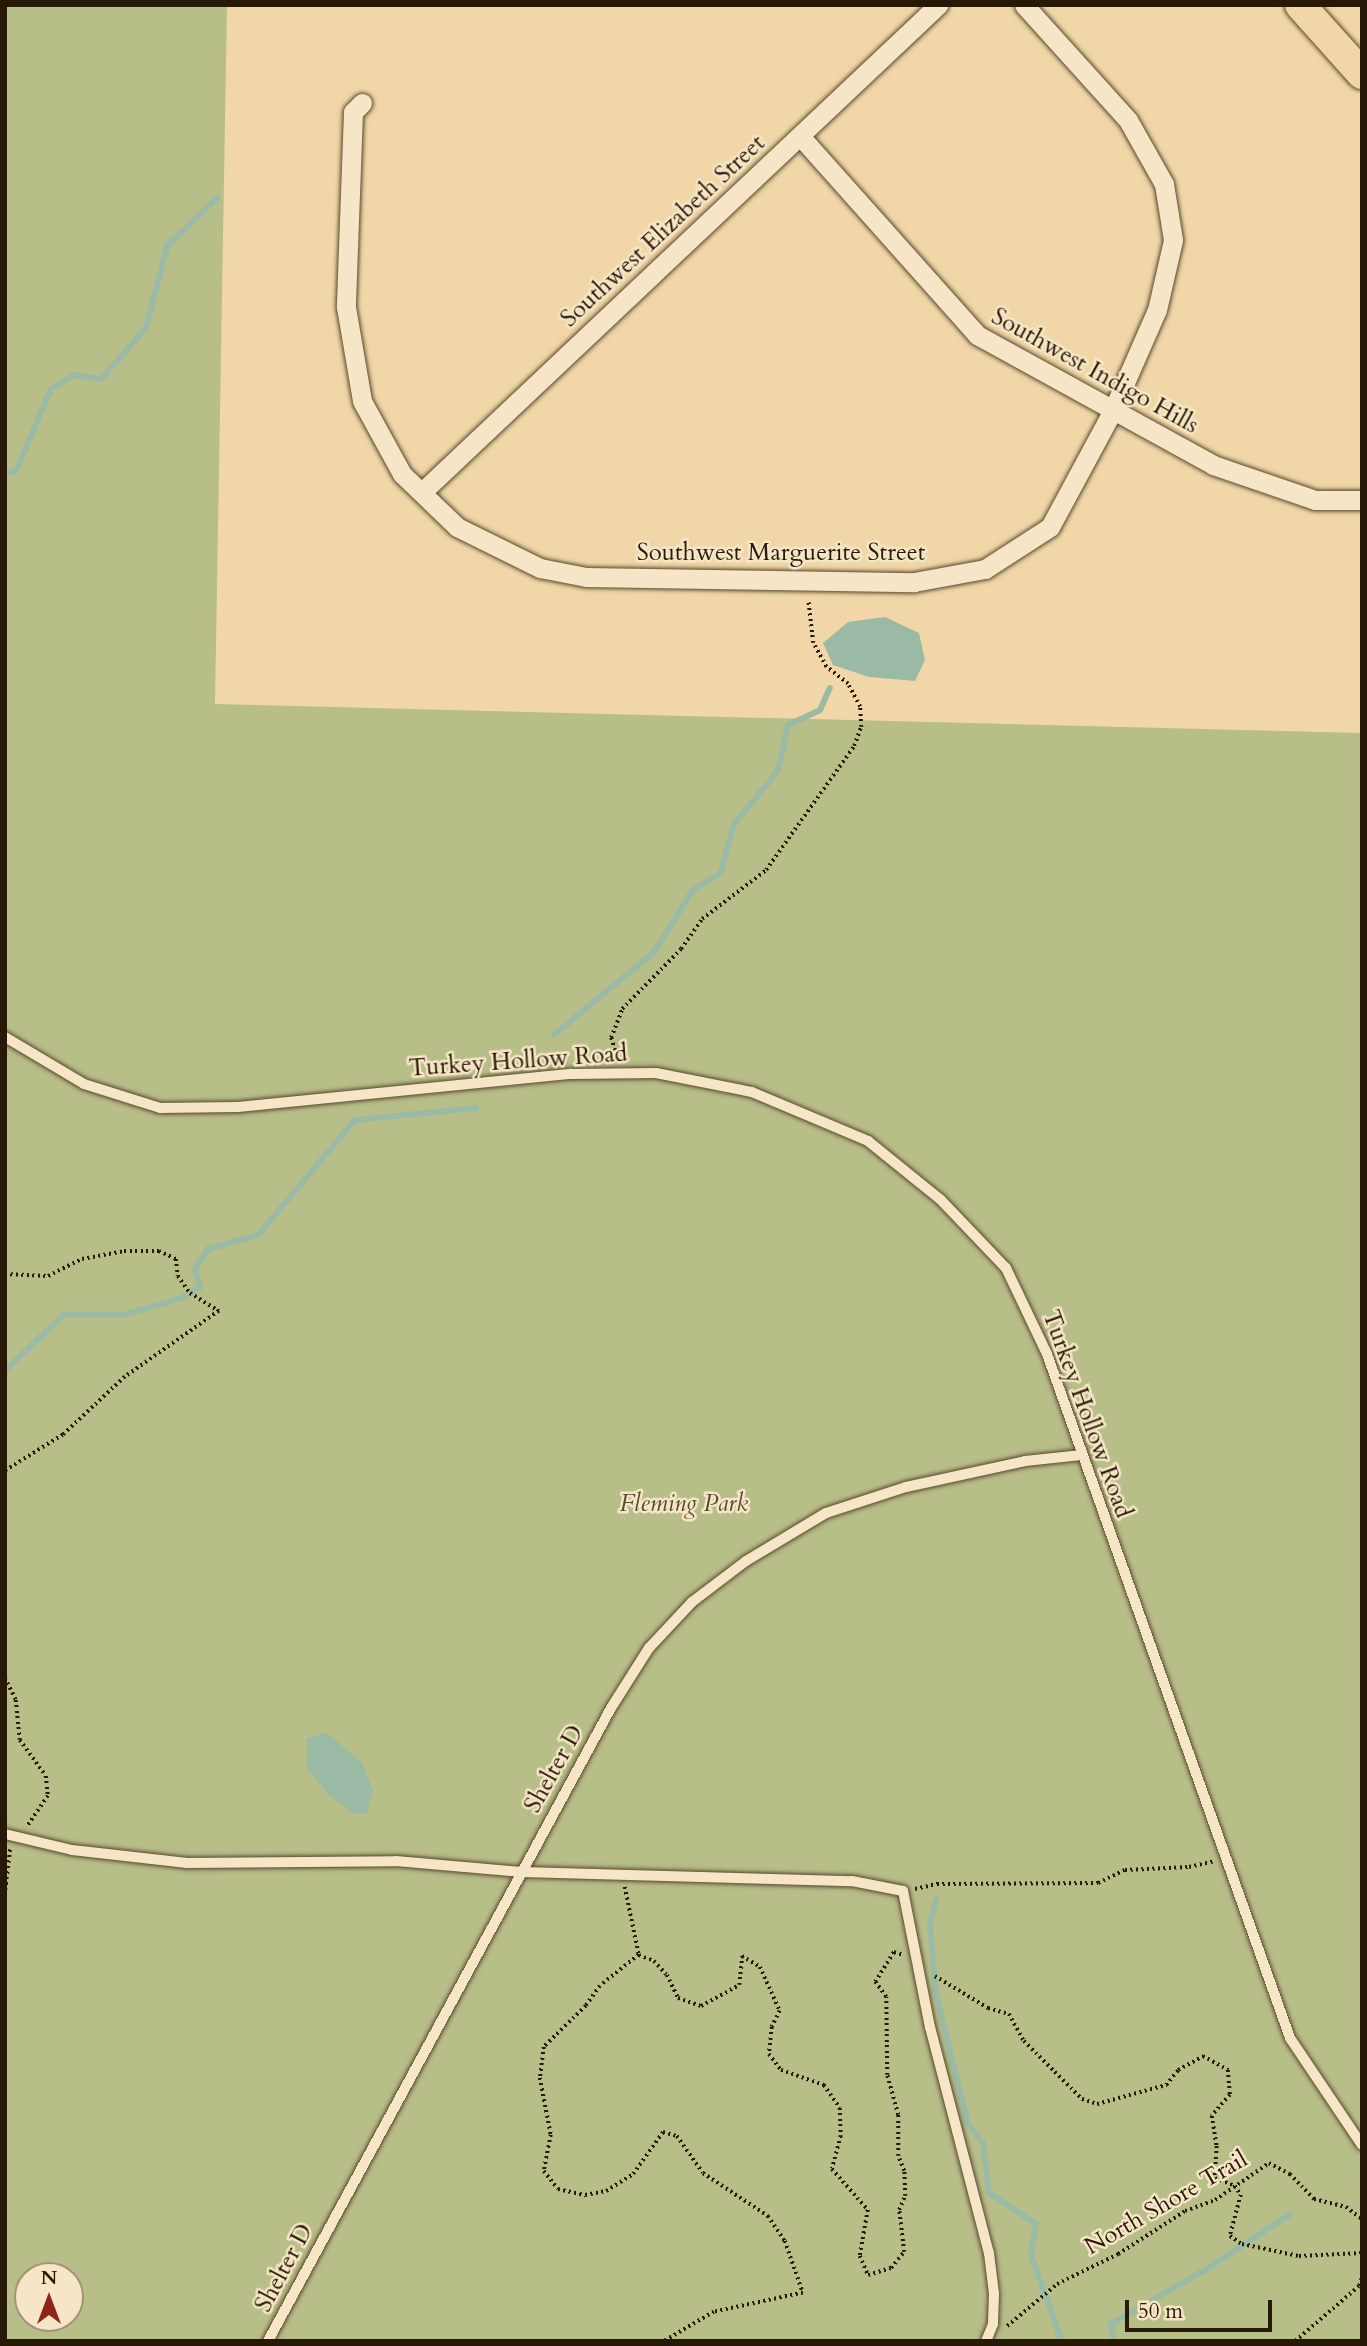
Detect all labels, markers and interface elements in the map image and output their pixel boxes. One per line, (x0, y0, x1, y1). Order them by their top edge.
street label: Southwest Elizabeth Street (555, 129, 771, 333)
street label: Southwest Indigo Hills (986, 302, 1204, 440)
street label: Southwest Marguerite Street (637, 539, 925, 567)
street label: Turkey Hollow Road (408, 1039, 628, 1083)
street label: Turkey Hollow Road (1036, 1306, 1138, 1522)
park label: Fleming Park (620, 1490, 748, 1518)
street label: Shelter D (518, 1720, 590, 1818)
street label: North Shore Trail (1079, 2145, 1253, 2261)
street label: Shelter D (249, 2219, 319, 2317)
north arrow (14, 2262, 84, 2332)
text: N (41, 2265, 57, 2291)
scale bar (1129, 2286, 1276, 2330)
text: 50 m (1138, 2297, 1183, 2326)

